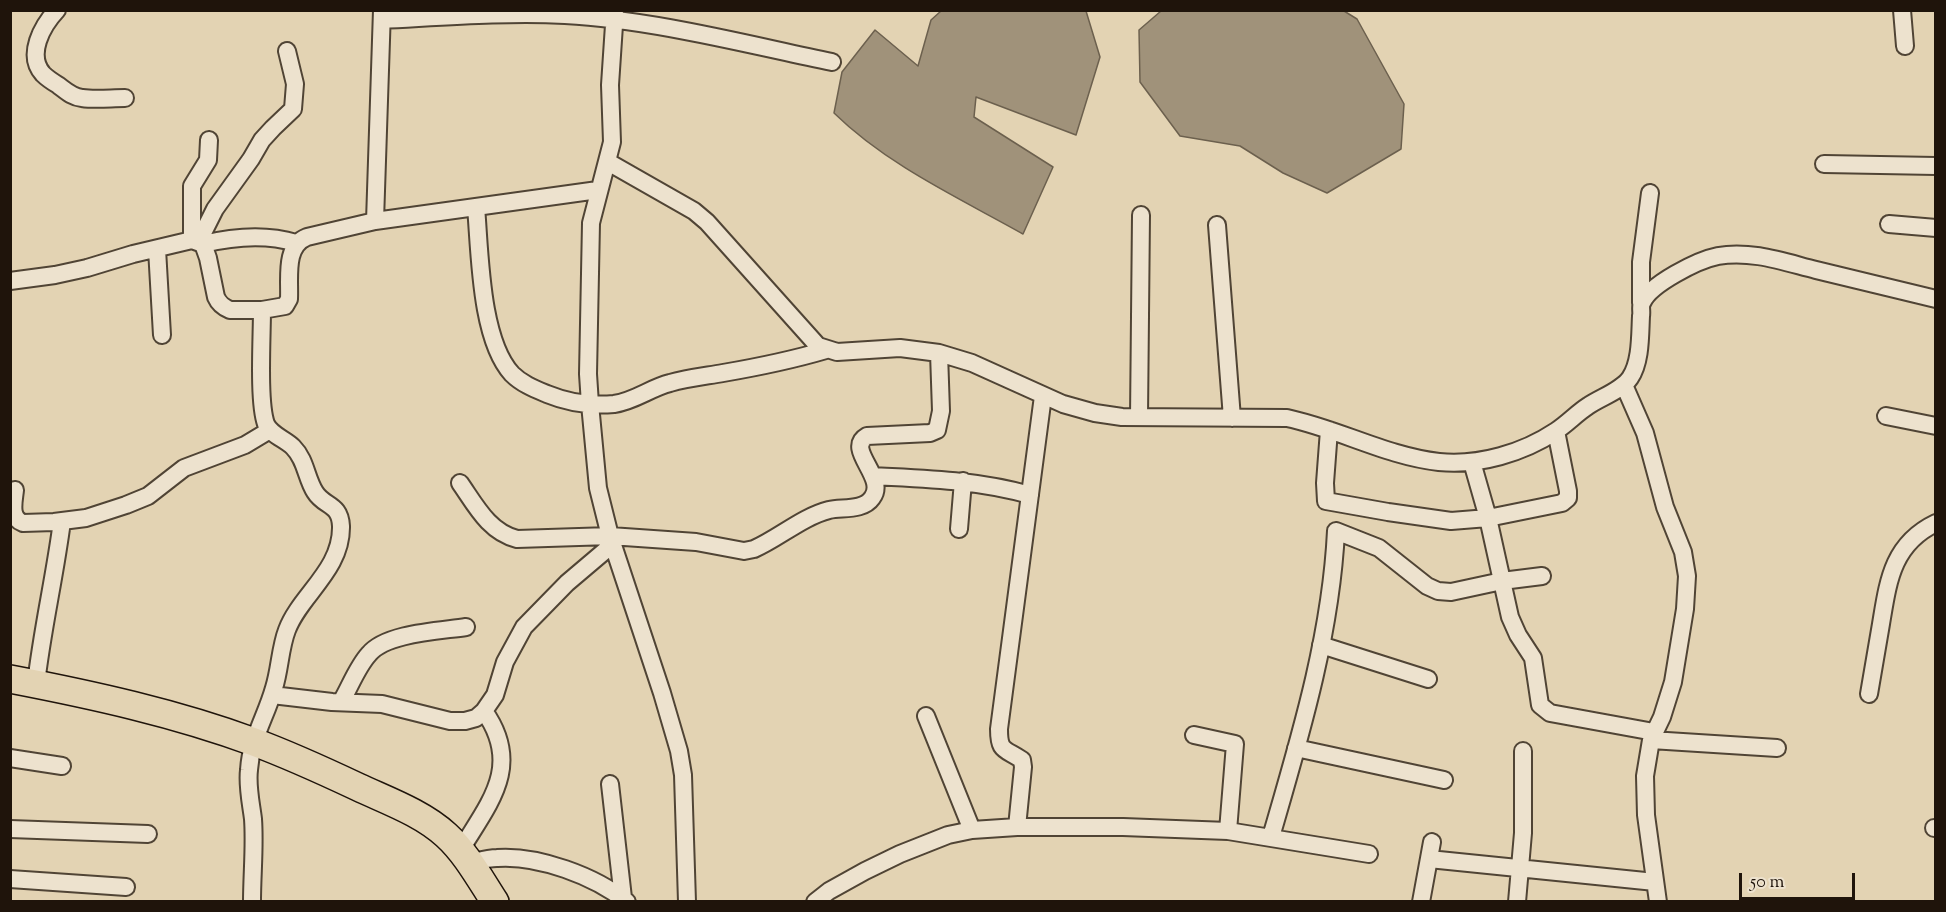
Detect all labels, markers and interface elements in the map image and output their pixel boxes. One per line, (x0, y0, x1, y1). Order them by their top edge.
scale bar (1742, 861, 1858, 899)
text: 50 m (1750, 870, 1784, 896)

